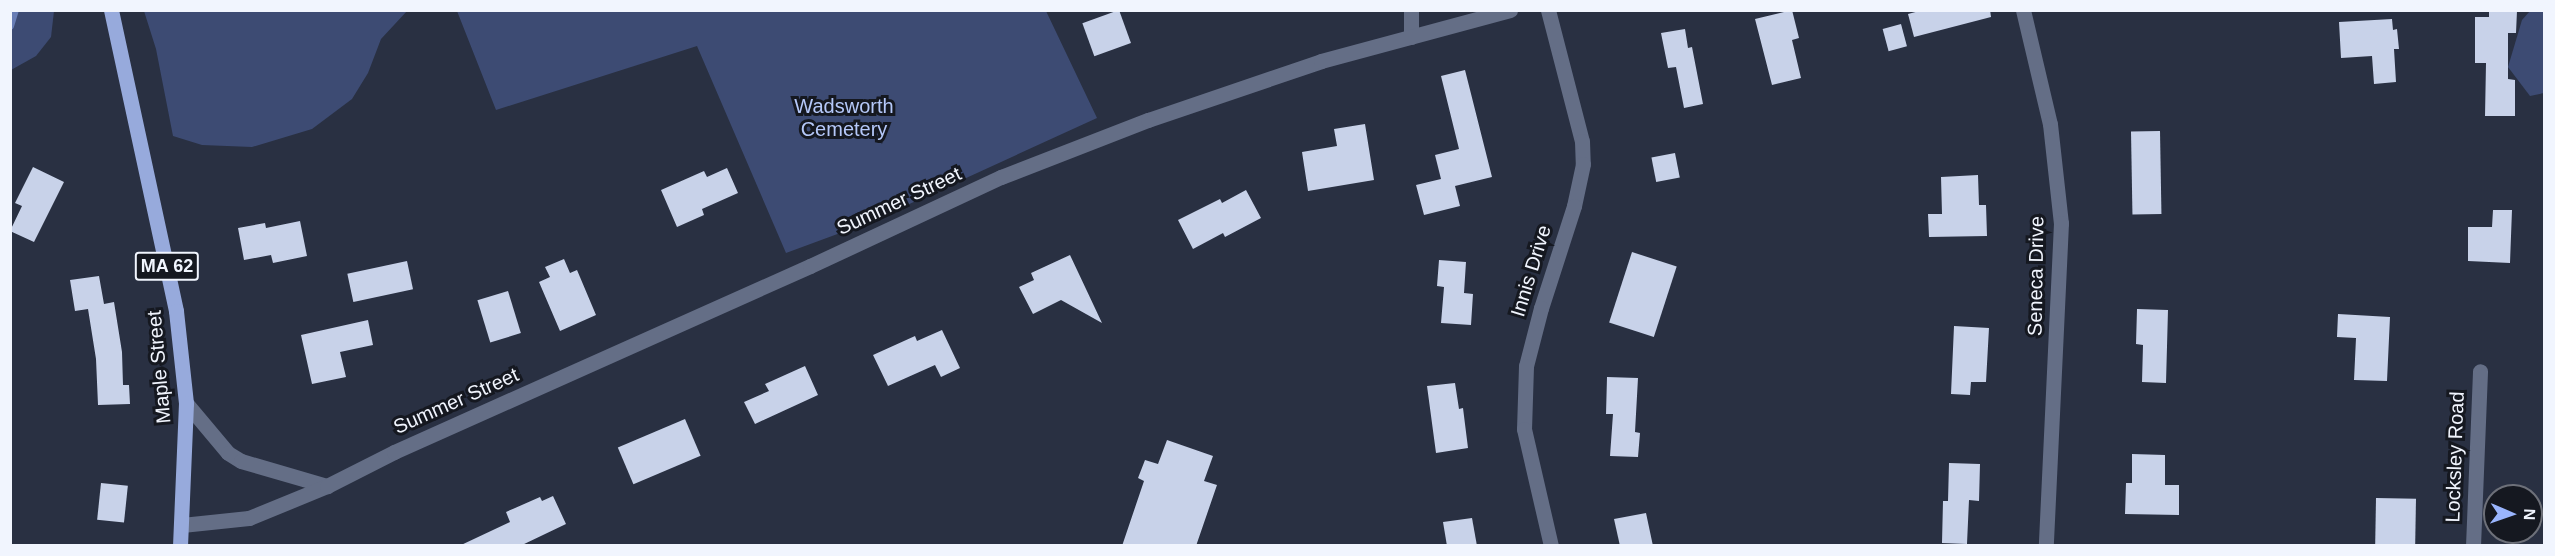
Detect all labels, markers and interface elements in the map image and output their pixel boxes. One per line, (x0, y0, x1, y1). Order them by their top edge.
park label: Wadsworth Cemetery (794, 94, 894, 141)
street label: Summer Street (833, 162, 965, 240)
street label: Seneca Drive (2023, 216, 2049, 336)
street label: Innis Drive (1506, 222, 1556, 320)
road number: MA 62 (134, 251, 200, 281)
street label: Maple Street (142, 309, 176, 425)
street label: Summer Street (390, 363, 522, 439)
street label: Locksley Road (2441, 391, 2469, 523)
north arrow (2483, 484, 2543, 544)
text: N (2521, 509, 2538, 521)

